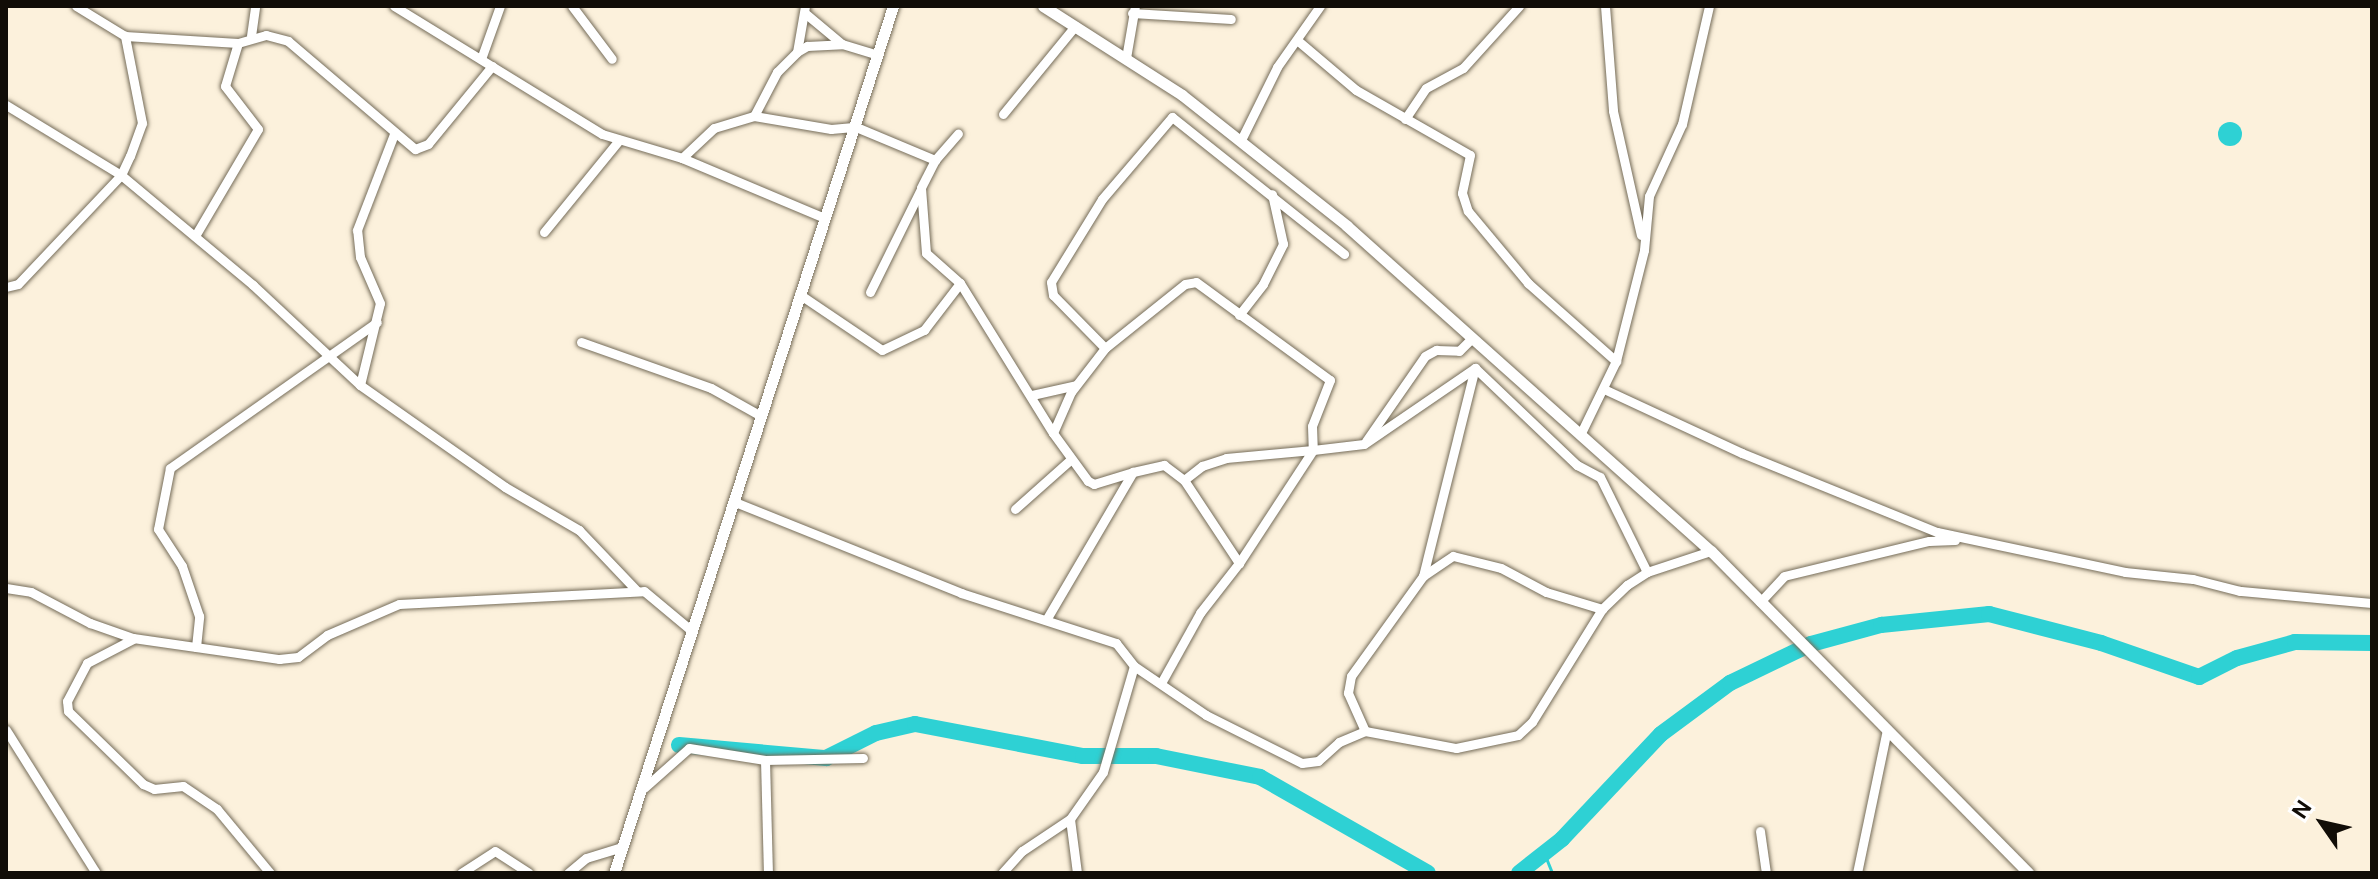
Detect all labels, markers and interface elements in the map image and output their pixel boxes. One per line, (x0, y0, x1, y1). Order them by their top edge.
north arrow (2282, 783, 2362, 863)
text: N (2285, 795, 2318, 824)

